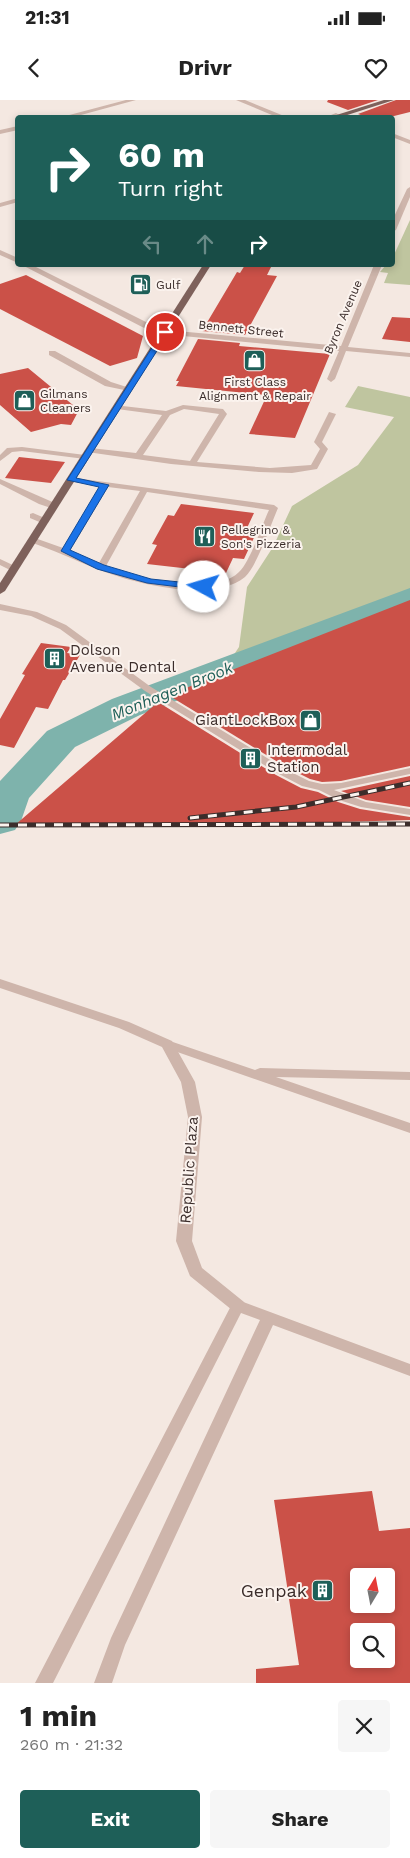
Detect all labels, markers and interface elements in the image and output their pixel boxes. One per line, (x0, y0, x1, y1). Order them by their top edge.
text: 21:31 (25, 6, 70, 29)
icon: back (20, 54, 48, 82)
icon: heart (362, 54, 390, 82)
text: Drivr (178, 55, 232, 80)
text: 60 m (118, 134, 205, 176)
icon: right (35, 135, 100, 200)
text: Turn right (118, 176, 223, 201)
icon: left (138, 230, 166, 258)
icon: ahead (191, 230, 219, 258)
icon: right (244, 230, 272, 258)
fuel station icon: Gulf (128, 273, 152, 297)
place label: Gulf (156, 278, 181, 292)
street label: Byron Avenue (321, 278, 365, 356)
pin (144, 311, 186, 353)
icon: arrive (151, 318, 179, 346)
street label: Bennett Street (198, 318, 284, 340)
shop icon: First Class Alignment & Repair (243, 349, 267, 373)
place label: First Class Alignment & Repair (199, 375, 311, 403)
place label: Gilmans Cleaners (40, 387, 91, 415)
shop icon: Gilmans Cleaners (12, 389, 36, 413)
place label: Pellegrino & Son's Pizzeria (221, 523, 301, 551)
restaurant icon: Pellegrino & Son's Pizzeria (193, 525, 217, 549)
position arrow (177, 560, 229, 612)
place label: Dolson Avenue Dental (70, 641, 177, 676)
building icon: Dolson Avenue Dental (42, 647, 66, 671)
water label: Monhagen Brook (108, 657, 237, 724)
shop icon: GiantLockBox (299, 708, 323, 732)
place label: GiantLockBox (195, 711, 295, 729)
place label: Intermodal Station (267, 741, 348, 776)
building icon: Intermodal Station (239, 747, 263, 771)
street label: Republic Plaza (176, 1115, 202, 1224)
north arrow (350, 1568, 395, 1612)
map controls (350, 1568, 395, 1668)
building icon: Genpak (311, 1578, 335, 1602)
place label: Genpak (241, 1580, 307, 1601)
button: search (350, 1623, 395, 1668)
text: 1 min (20, 1698, 97, 1733)
button: close (338, 1700, 390, 1752)
text: 260 m · 21:32 (20, 1735, 123, 1754)
button: Exit (20, 1790, 200, 1848)
button: Share (210, 1790, 390, 1848)

